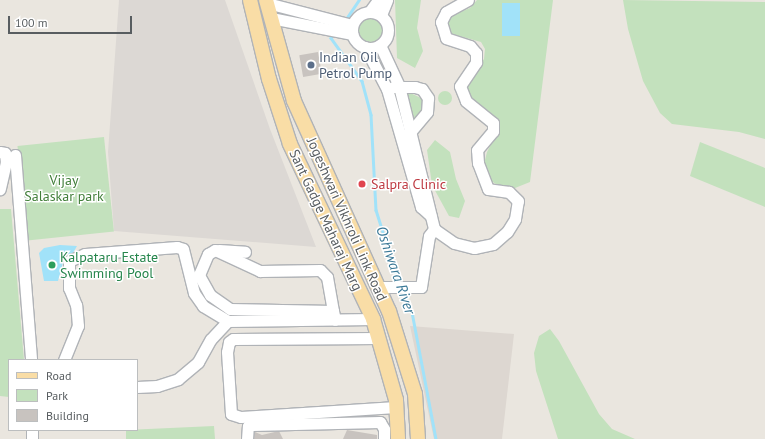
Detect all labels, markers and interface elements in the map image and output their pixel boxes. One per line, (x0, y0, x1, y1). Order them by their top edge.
scale bar (10, 8, 134, 34)
text: 100 m (15, 15, 48, 30)
place label: Indian Oil Petrol Pump (319, 49, 392, 82)
marker: Indian Oil Petrol Pump (306, 60, 316, 70)
street label: Jogeshwari Vikhroli Link Road (303, 134, 391, 304)
street label: Sant Gadge Maharaj Marg (286, 147, 366, 293)
park label: Vijay Salaskar park (24, 172, 104, 204)
place label: Salpra Clinic (371, 176, 446, 192)
marker: Salpra Clinic (356, 178, 368, 190)
water label: Oshiwara River (373, 224, 419, 316)
place label: Kalpataru Estate Swimming Pool (60, 249, 158, 282)
marker: Kalpataru Estate Swimming Pool (47, 260, 57, 270)
legend (8, 359, 138, 431)
text: Road (46, 368, 71, 383)
text: Park (46, 388, 68, 403)
text: Building (46, 408, 89, 423)

